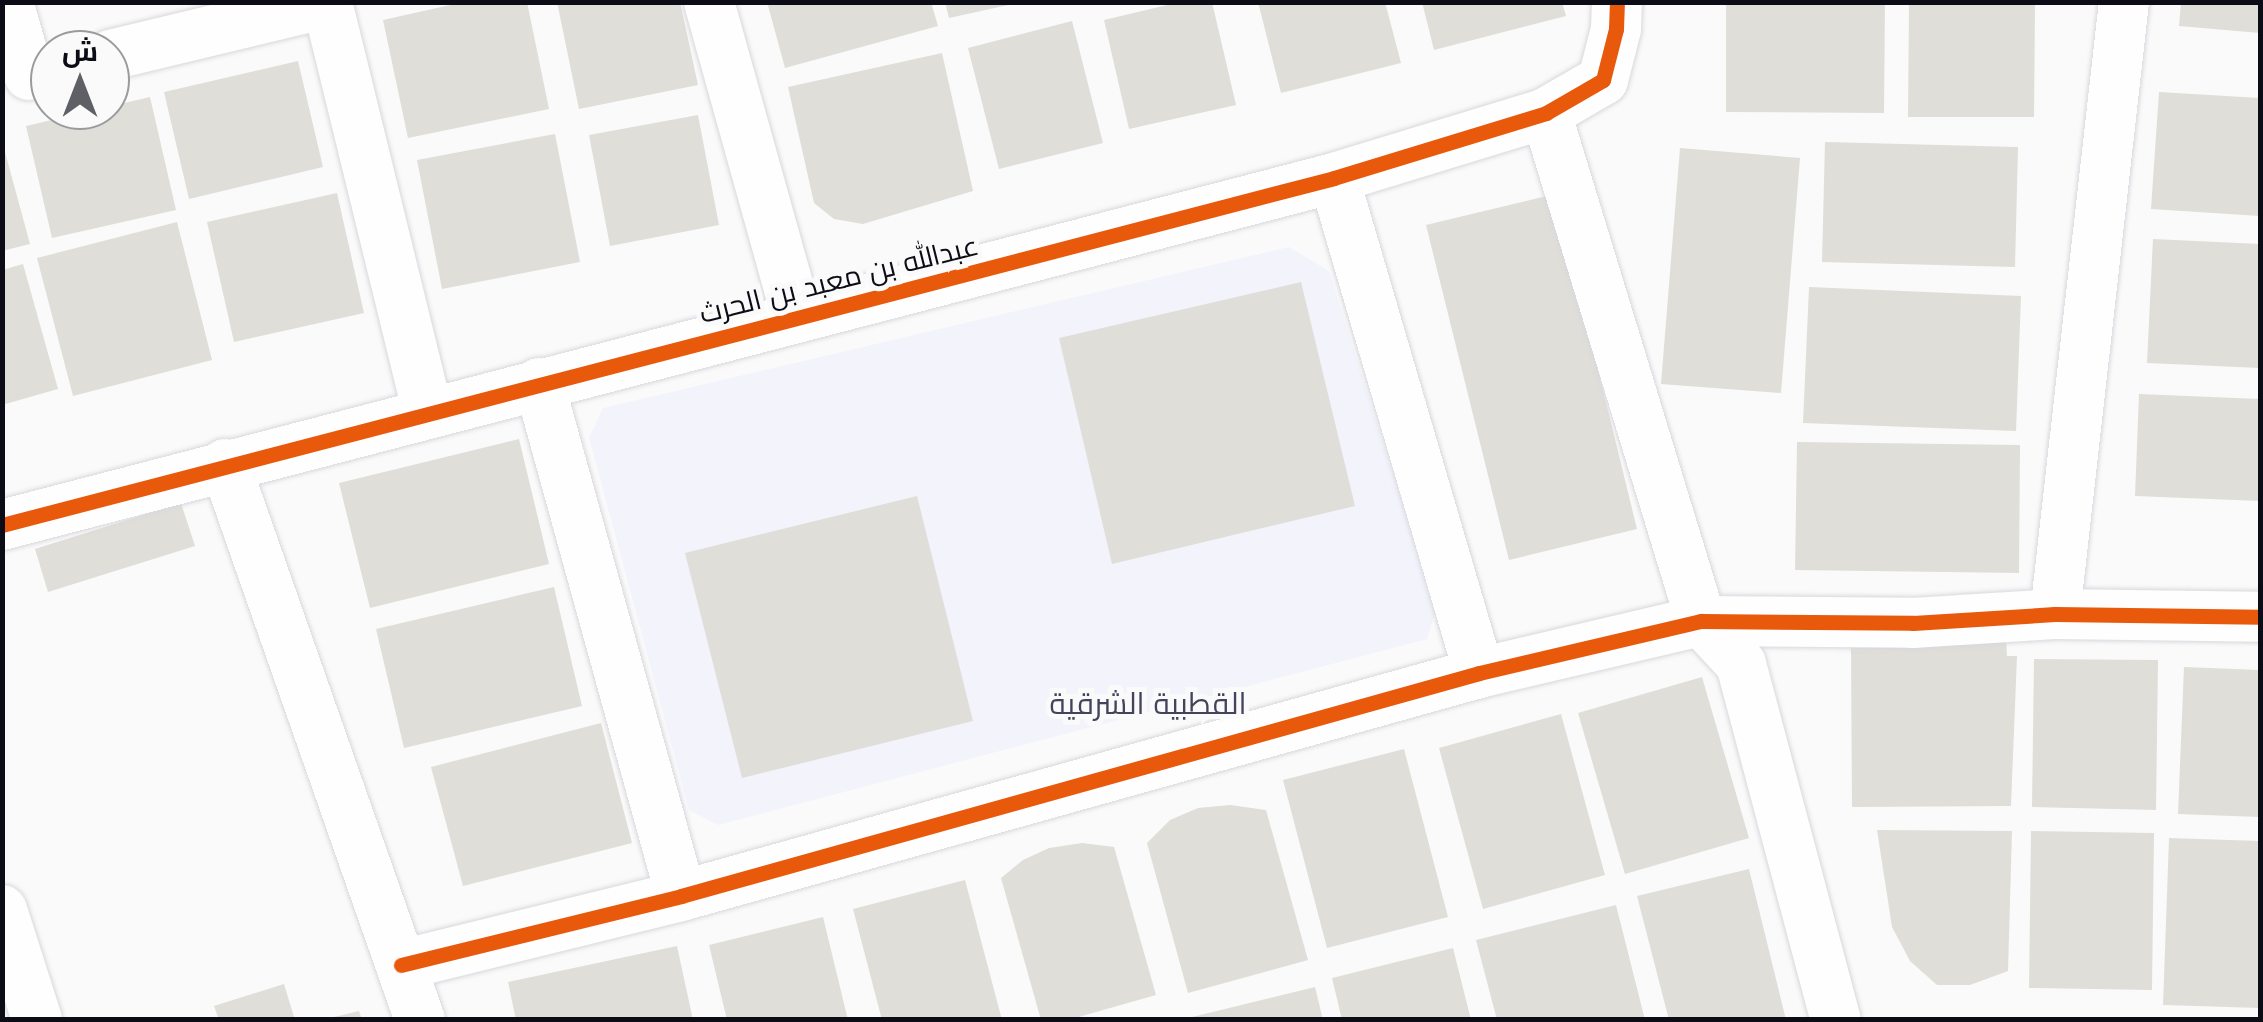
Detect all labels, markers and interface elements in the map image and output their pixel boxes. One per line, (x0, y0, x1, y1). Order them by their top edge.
north arrow (30, 30, 130, 130)
text: ش (62, 31, 98, 72)
street label: عبدالله بن معبد بن الحرث (696, 229, 982, 331)
district label: القطبية الشرقية (1050, 686, 1246, 722)

